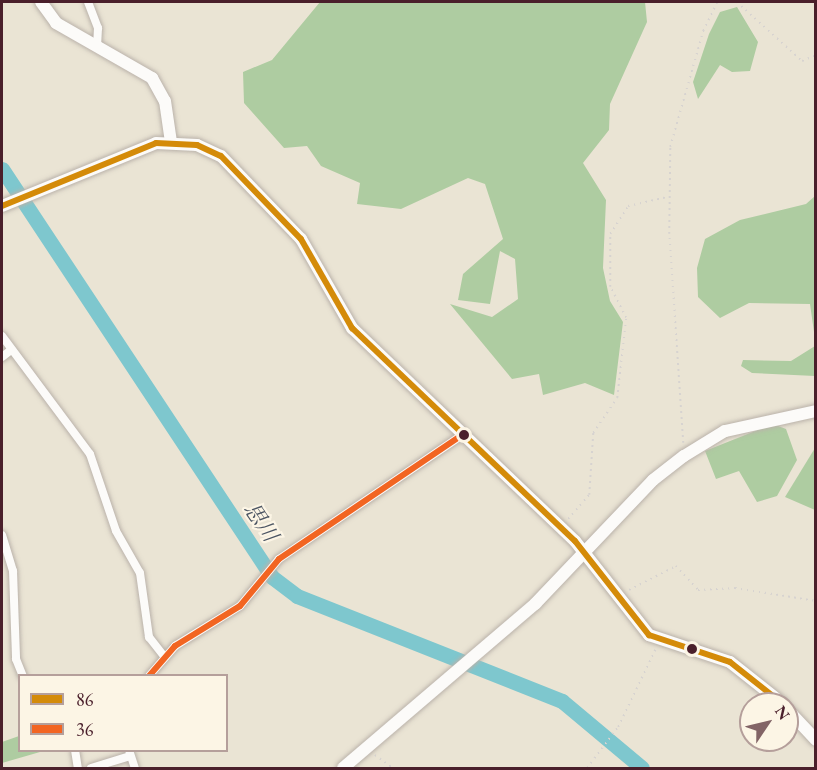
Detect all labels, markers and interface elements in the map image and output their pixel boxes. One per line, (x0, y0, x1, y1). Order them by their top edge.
unlabelled marker (458, 429, 470, 441)
water label: 思川 (239, 498, 283, 546)
unlabelled marker (686, 643, 698, 655)
legend (18, 674, 228, 752)
text: 86 (76, 688, 93, 711)
north arrow (739, 692, 799, 752)
text: N (770, 701, 795, 724)
text: 36 (76, 718, 93, 741)

